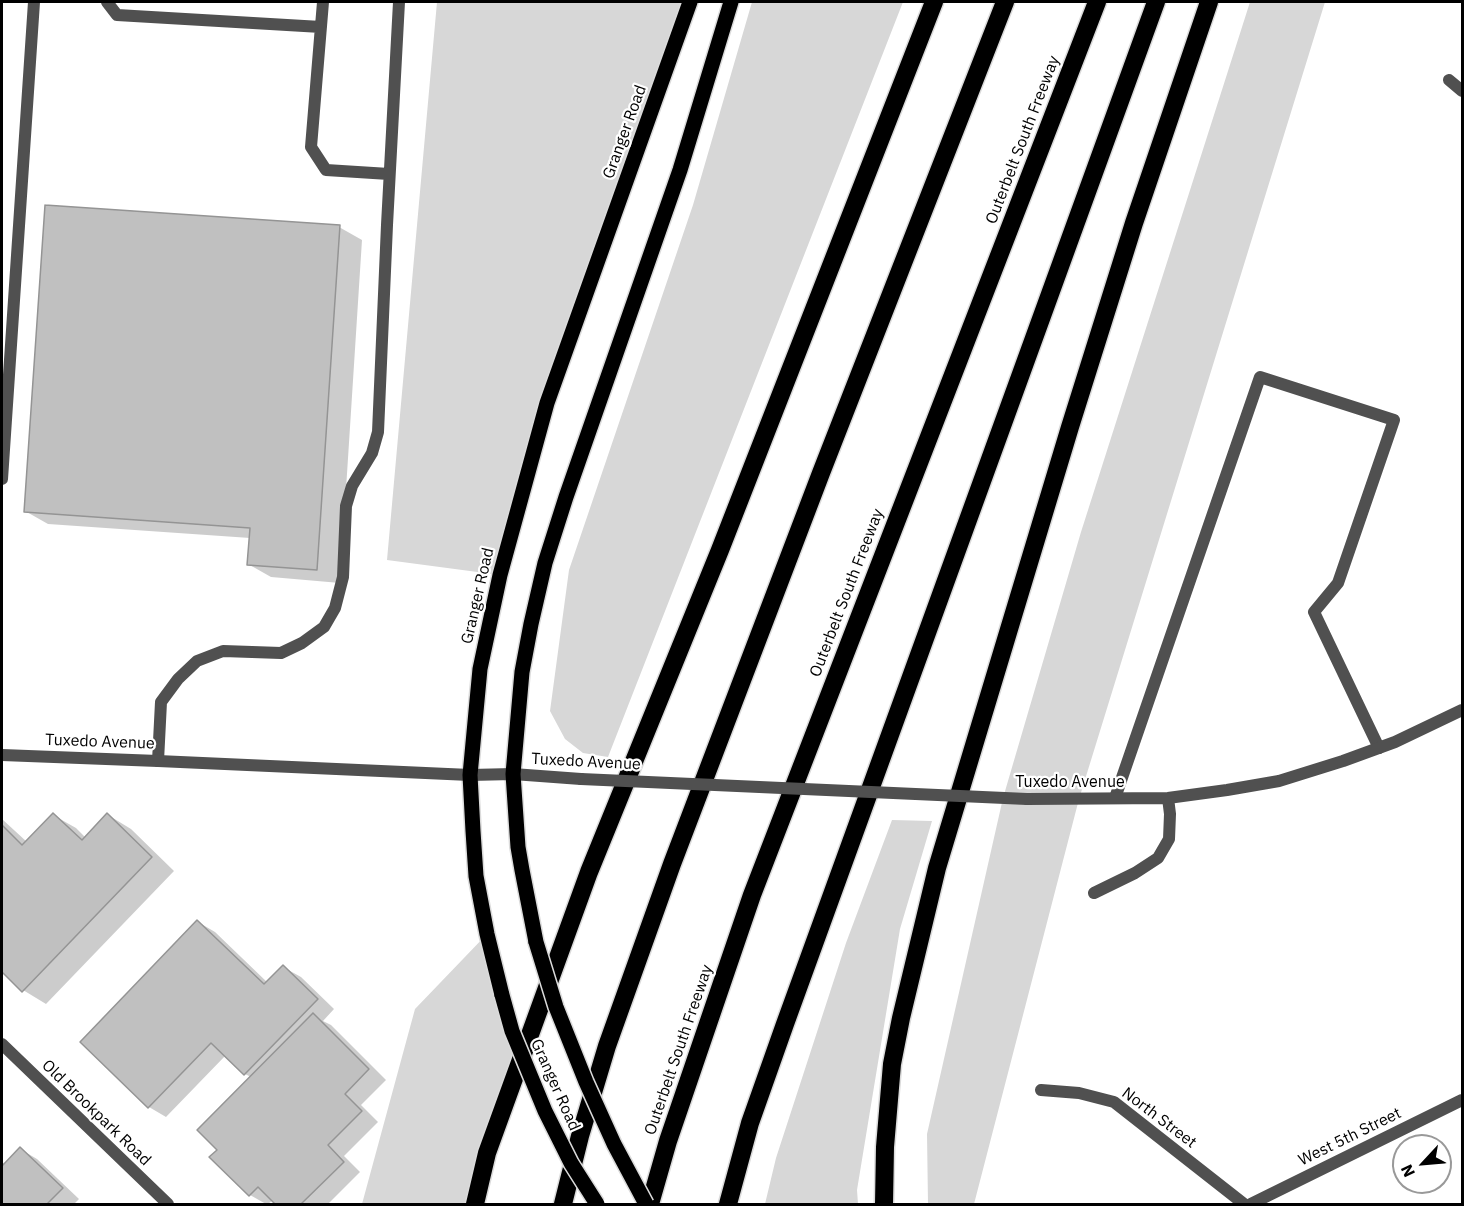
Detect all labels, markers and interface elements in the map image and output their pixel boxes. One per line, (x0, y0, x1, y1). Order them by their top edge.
street label: Outerbelt South Freeway (982, 53, 1064, 227)
street label: Granger Road (599, 83, 651, 181)
street label: Outerbelt South Freeway (806, 506, 888, 680)
street label: Granger Road (458, 546, 498, 646)
street label: Tuxedo Avenue (45, 730, 155, 754)
street label: Tuxedo Avenue (531, 750, 641, 774)
street label: Tuxedo Avenue (1015, 772, 1125, 792)
street label: Outerbelt South Freeway (641, 962, 717, 1138)
street label: Granger Road (526, 1036, 584, 1134)
street label: Old Brookpark Road (38, 1056, 154, 1170)
street label: North Street (1118, 1084, 1200, 1152)
street label: West 5th Street (1296, 1104, 1404, 1170)
north arrow (1392, 1134, 1452, 1194)
text: N (1396, 1161, 1419, 1181)

